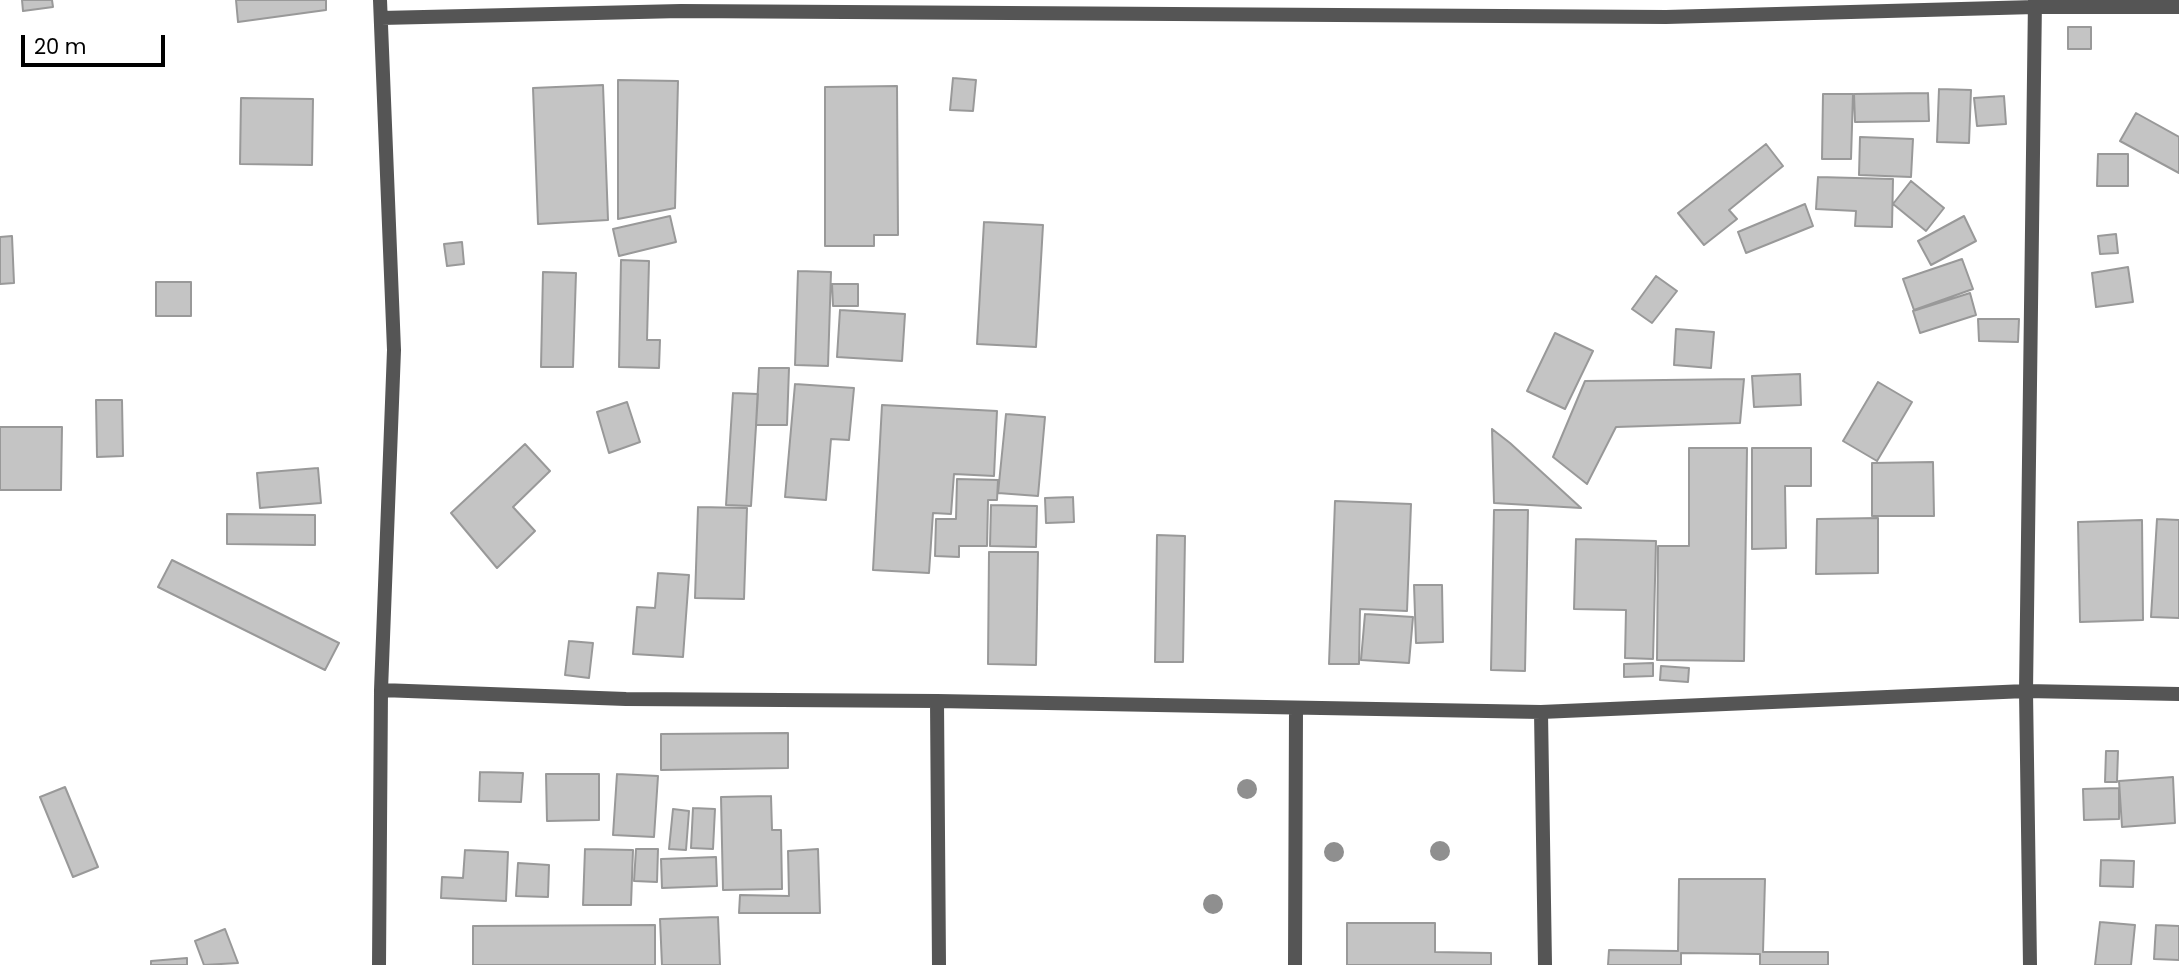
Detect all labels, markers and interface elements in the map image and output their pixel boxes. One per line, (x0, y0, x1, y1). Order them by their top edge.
scale bar (24, 21, 168, 65)
text: 20 m (34, 32, 87, 61)

